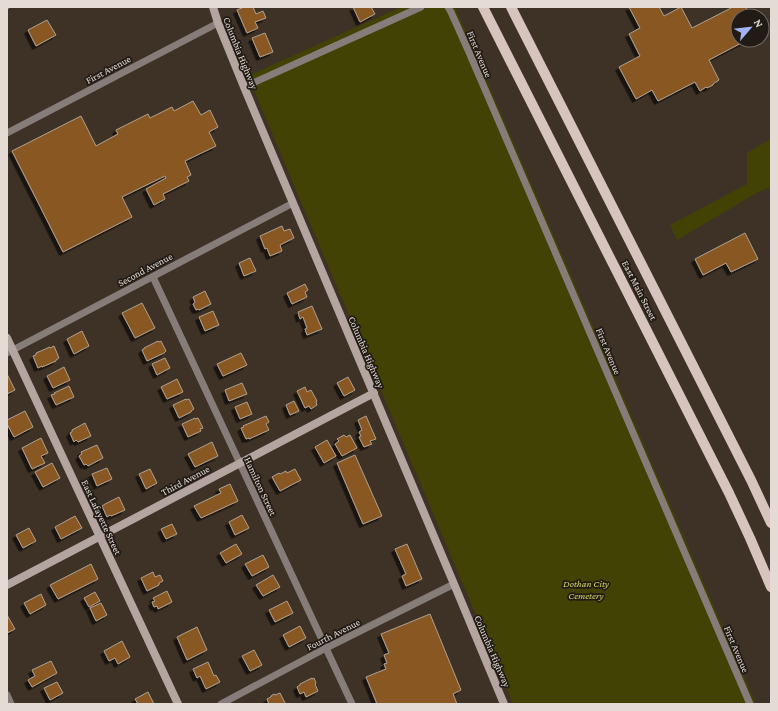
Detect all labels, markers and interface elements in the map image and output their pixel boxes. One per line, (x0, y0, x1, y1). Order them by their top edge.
north arrow (730, 8, 770, 48)
street label: Columbia Highway (221, 15, 260, 91)
text: N (752, 17, 766, 30)
street label: First Avenue (465, 29, 495, 80)
street label: First Avenue (84, 53, 133, 86)
street label: Second Avenue (116, 250, 175, 288)
street label: East Main Street (620, 259, 660, 322)
street label: Columbia Highway (346, 315, 387, 390)
street label: First Avenue (594, 326, 624, 377)
street label: Hamilton Street (242, 455, 279, 518)
street label: Third Avenue (159, 463, 212, 498)
street label: East Lafayette Street (79, 478, 124, 557)
park label: Dothan City Cemetery (563, 578, 609, 601)
street label: Columbia Highway (472, 614, 513, 689)
street label: Fourth Avenue (305, 616, 362, 653)
street label: First Avenue (722, 624, 752, 675)

